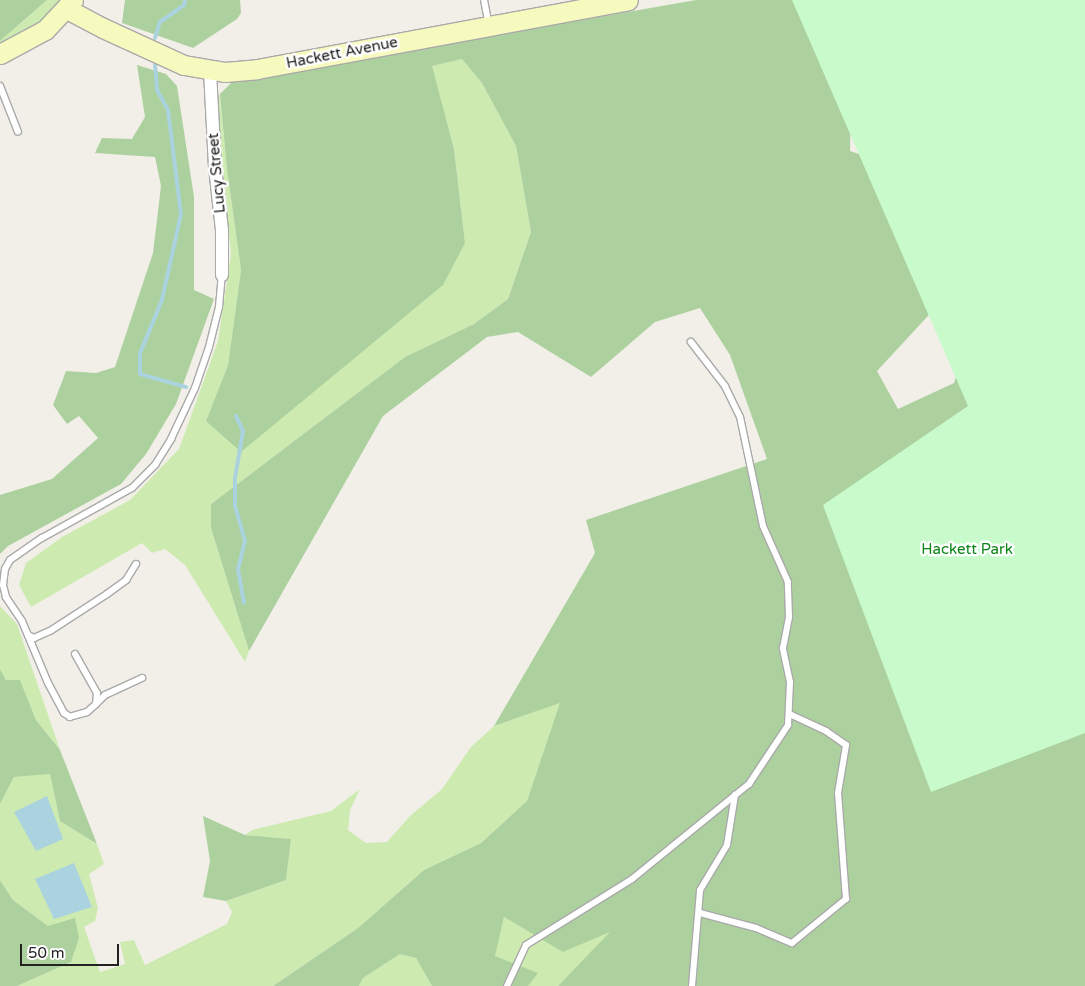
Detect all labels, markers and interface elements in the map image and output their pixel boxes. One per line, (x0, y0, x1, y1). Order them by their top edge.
street label: Hackett Avenue (285, 33, 399, 73)
street label: Lucy Street (205, 132, 229, 214)
park label: Hackett Park (921, 541, 1013, 559)
scale bar (22, 934, 121, 966)
text: 50 m (28, 944, 65, 962)

